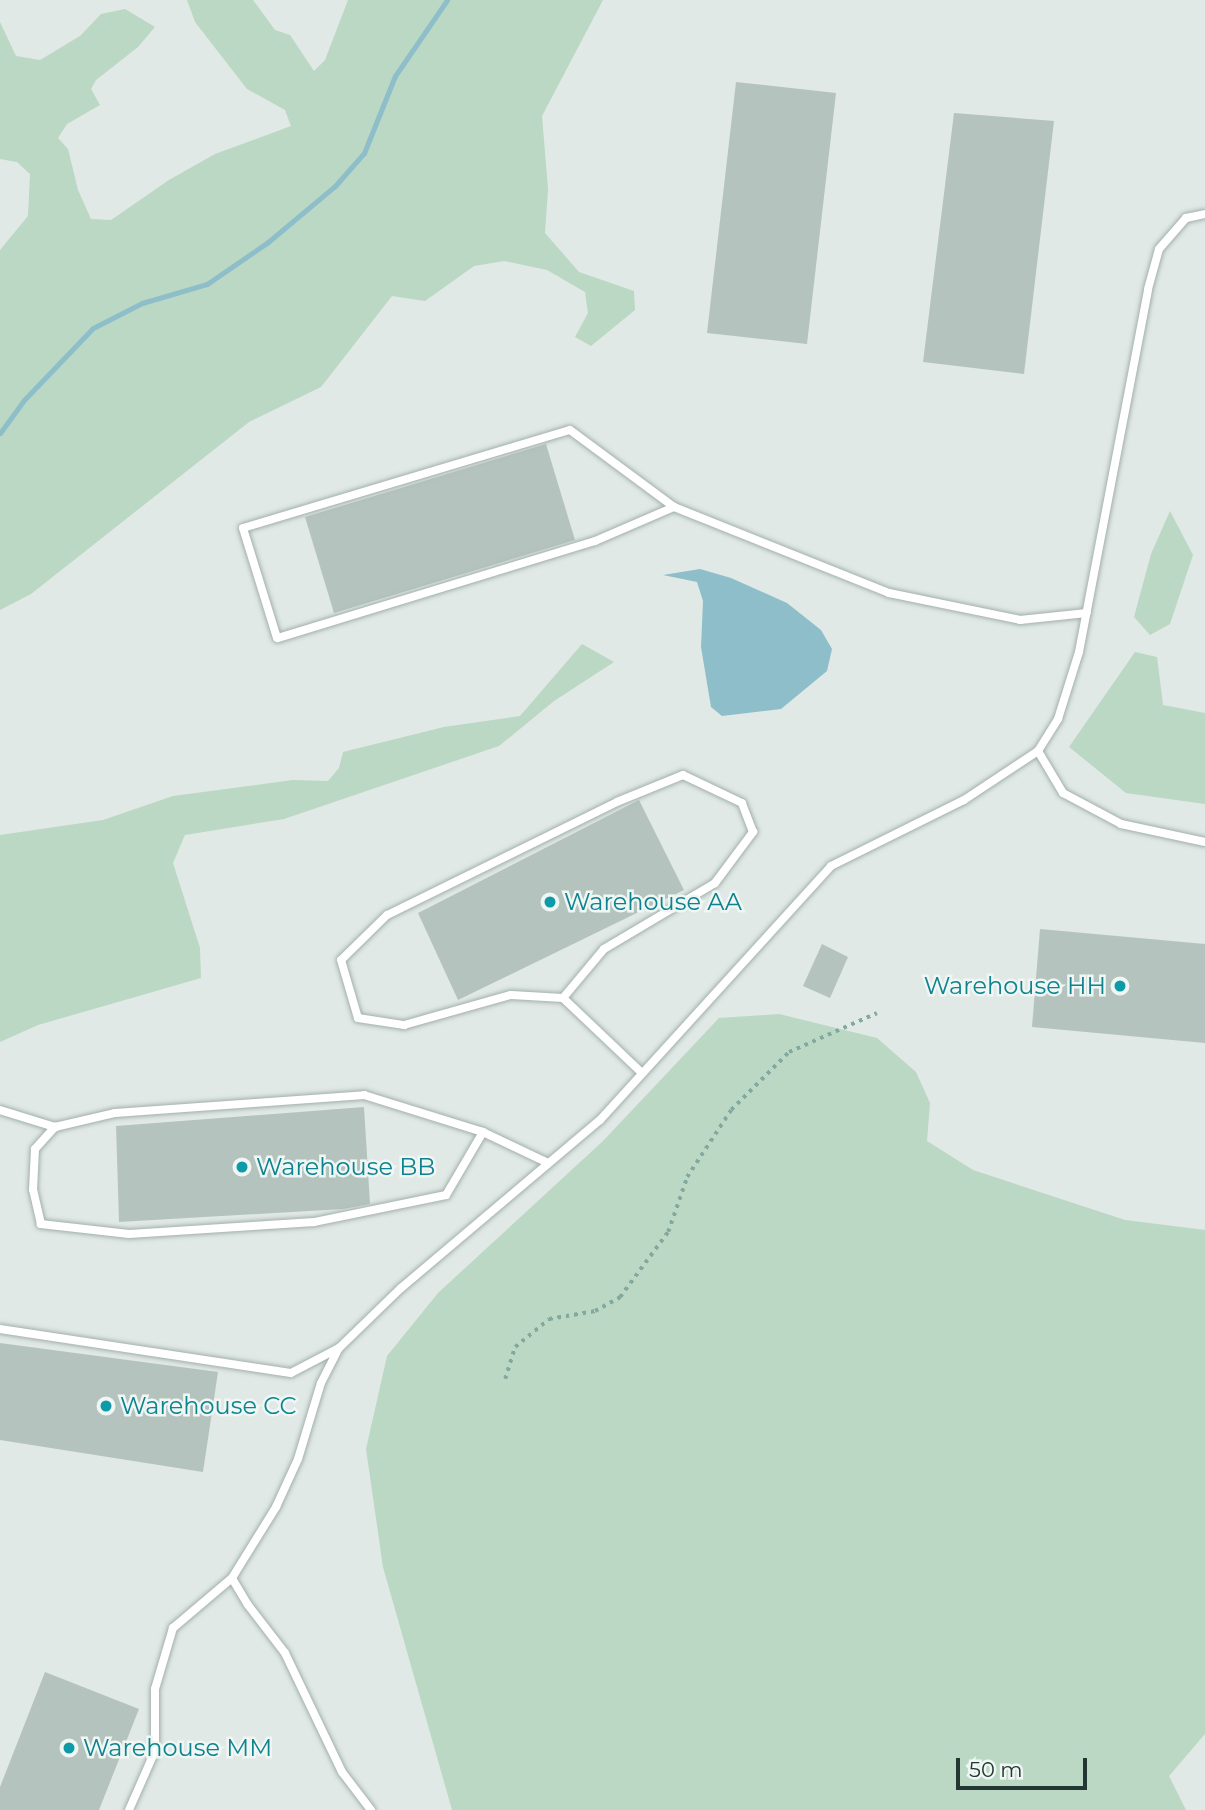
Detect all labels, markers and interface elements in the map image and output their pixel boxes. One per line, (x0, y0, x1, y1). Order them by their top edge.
place label: Warehouse AA (564, 888, 742, 916)
marker: Warehouse AA (542, 894, 558, 910)
place label: Warehouse HH (924, 972, 1106, 1000)
marker: Warehouse HH (1112, 978, 1128, 994)
place label: Warehouse BB (256, 1153, 435, 1181)
marker: Warehouse BB (234, 1159, 250, 1175)
place label: Warehouse CC (120, 1392, 296, 1420)
marker: Warehouse CC (98, 1398, 114, 1414)
place label: Warehouse MM (83, 1734, 272, 1762)
marker: Warehouse MM (61, 1740, 77, 1756)
scale bar (960, 1744, 1091, 1788)
text: 50 m (969, 1757, 1023, 1782)

